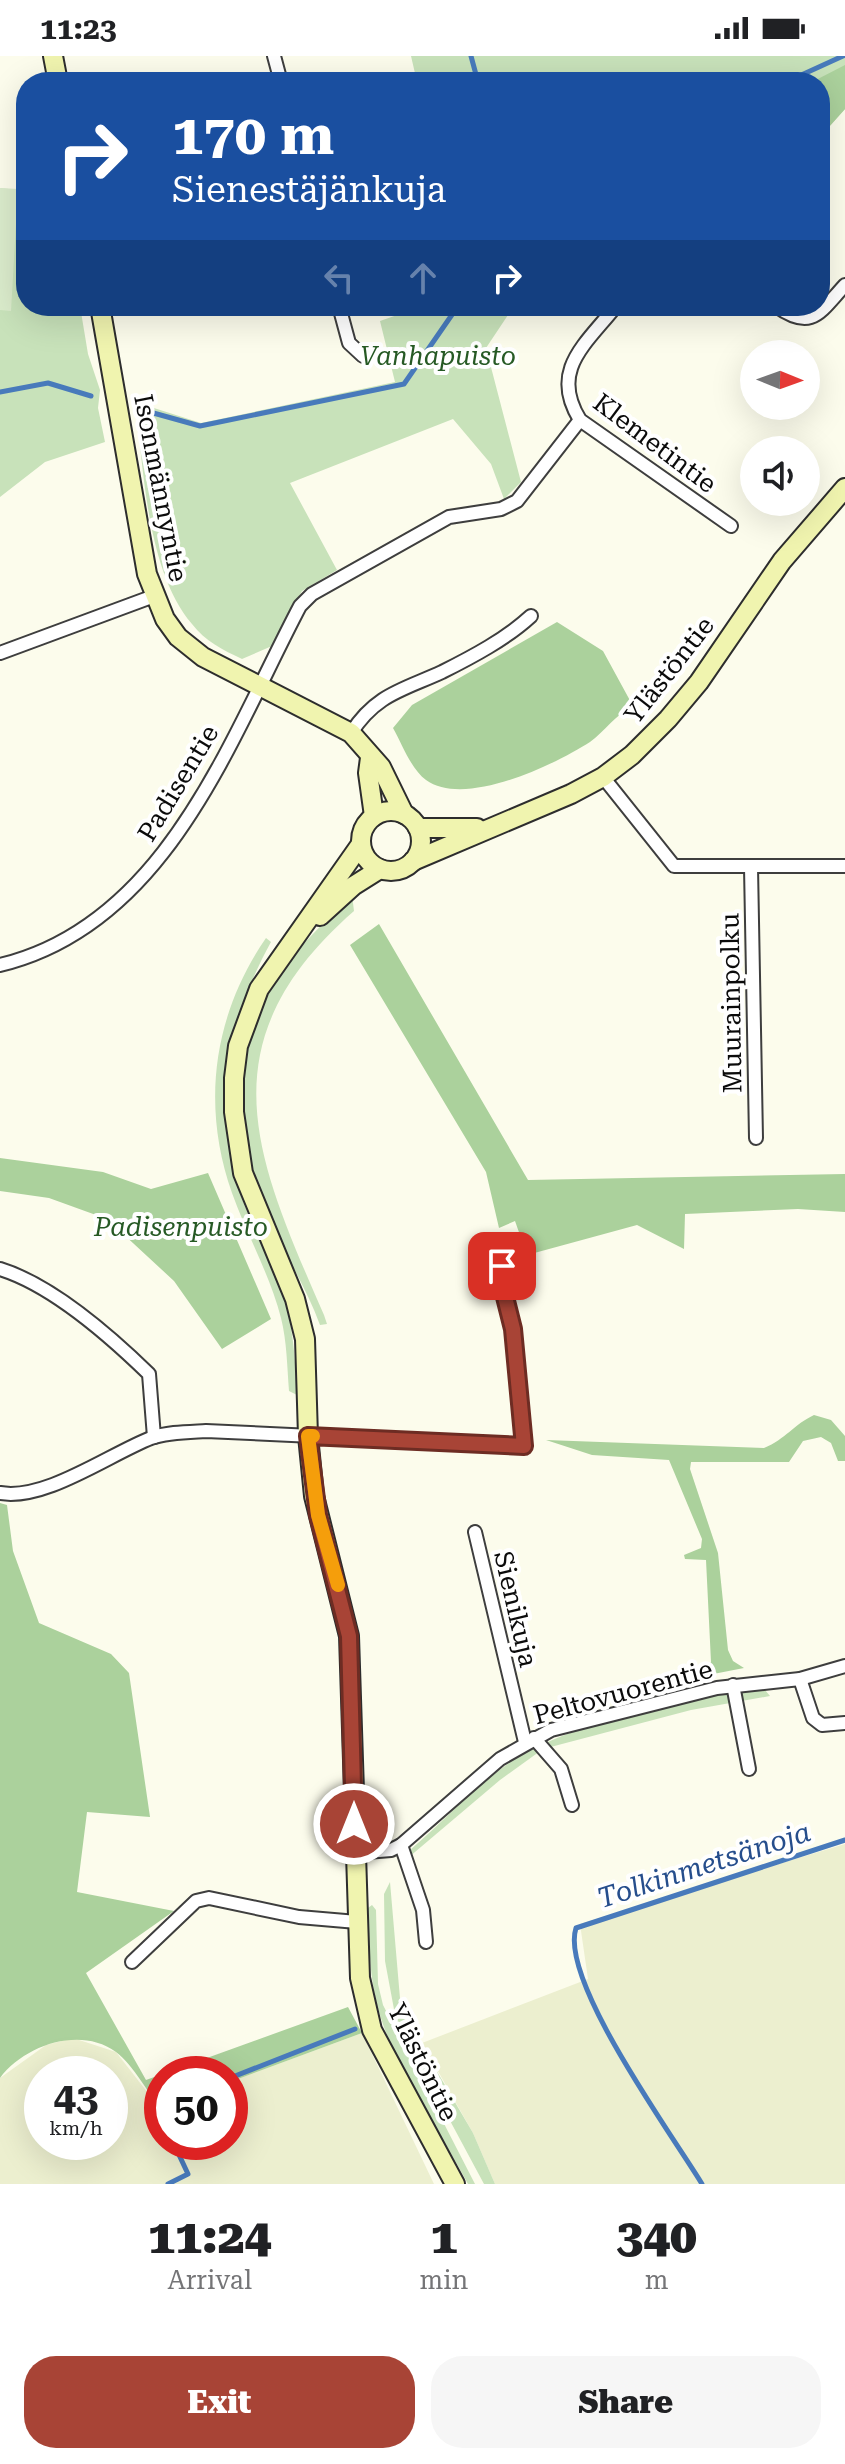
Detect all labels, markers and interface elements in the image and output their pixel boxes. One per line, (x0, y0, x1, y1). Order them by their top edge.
text: 11:23 (40, 11, 117, 46)
text: 170 m (172, 102, 334, 168)
icon: right (40, 104, 144, 208)
text: Sienestäjänkuja (172, 169, 446, 211)
icon: left (317, 256, 361, 300)
icon: ahead (401, 256, 445, 300)
icon: right (485, 256, 529, 300)
north arrow (740, 340, 820, 420)
map controls (740, 340, 820, 516)
park label: Vanhapuisto (360, 341, 516, 371)
street label: Klemetintie (588, 387, 722, 499)
street label: Isonmännyntie (128, 392, 194, 584)
button: sound (740, 436, 820, 516)
street label: Ylästöntie (618, 611, 720, 729)
street label: Padisentie (132, 719, 224, 847)
street label: Muurainpolku (714, 913, 748, 1093)
park label: Padisenpuisto (93, 1212, 268, 1242)
pin (468, 1232, 536, 1300)
icon: arrive (480, 1244, 524, 1288)
street label: Sienikuja (488, 1548, 544, 1670)
street label: Peltovuorentie (530, 1654, 716, 1730)
position arrow (312, 1782, 396, 1866)
water label: Tolkinmetsänoja (593, 1815, 815, 1915)
street label: Ylästöntie (382, 1998, 464, 2126)
speed limit sign: 50 (144, 2056, 248, 2160)
text: 43 (54, 2074, 98, 2121)
text: km/h (49, 2116, 103, 2140)
text: 11:24 (148, 2209, 271, 2265)
text: 1 (430, 2209, 457, 2265)
text: 340 (616, 2209, 697, 2265)
text: Arrival (167, 2265, 252, 2295)
text: min (420, 2265, 468, 2295)
text: m (645, 2265, 668, 2295)
button: Exit (24, 2356, 415, 2448)
button: Share (431, 2356, 821, 2448)

